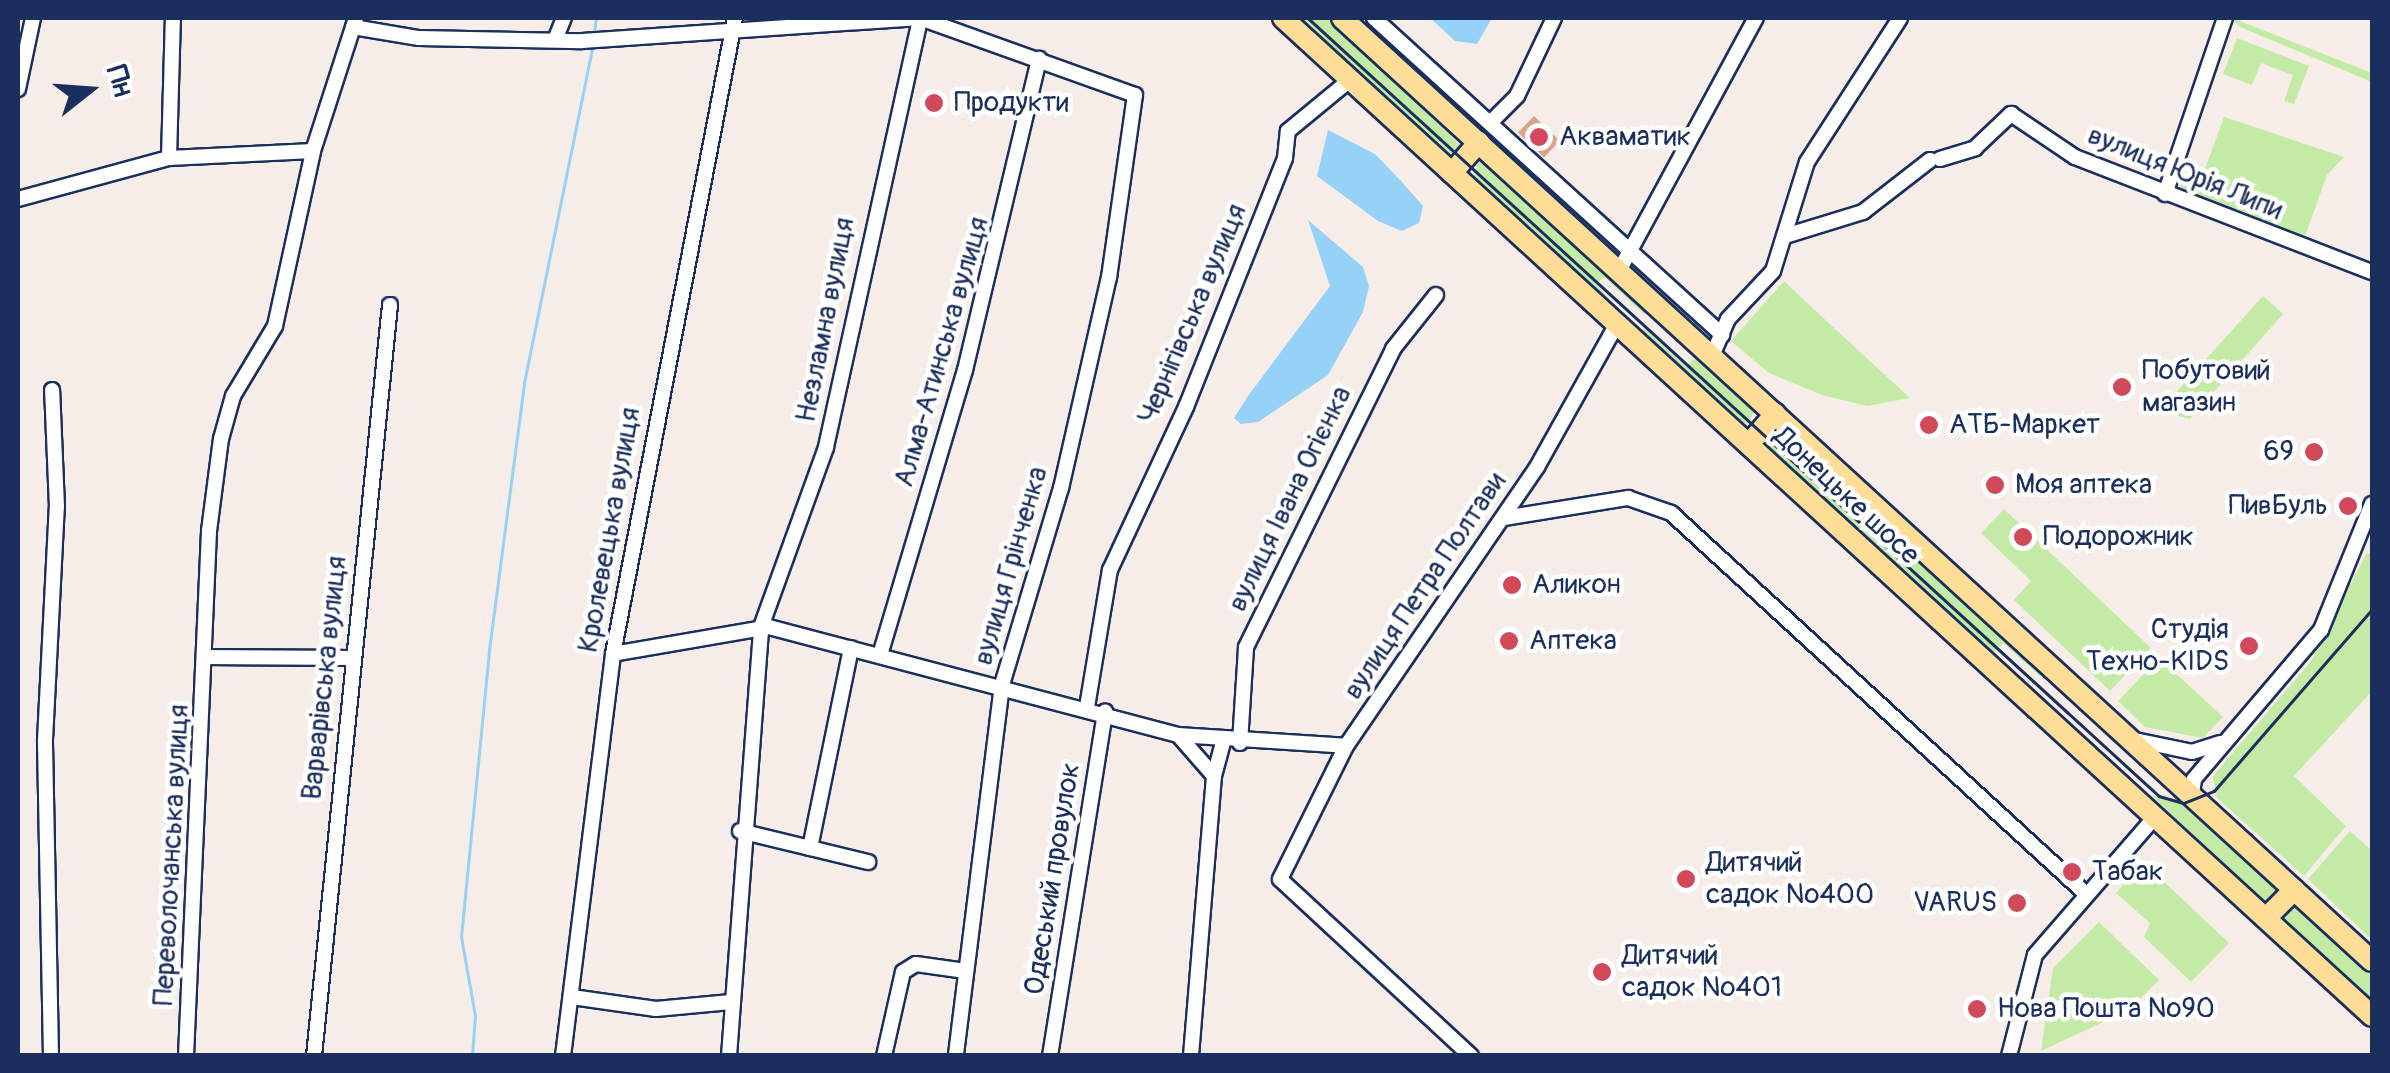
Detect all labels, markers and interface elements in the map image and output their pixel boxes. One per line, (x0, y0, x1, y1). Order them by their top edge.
north arrow (40, 40, 140, 140)
text: Пн (98, 61, 140, 101)
place label: Продукти (954, 86, 1069, 120)
marker: Продукти (923, 92, 945, 114)
street label: вулиця Юрія Липи (2083, 119, 2287, 227)
place label: Акваматик (1559, 120, 1691, 154)
marker: Акваматик (1528, 126, 1550, 148)
street label: Чернігівська вулиця (1132, 199, 1254, 429)
street label: Алма-Атинська вулиця (887, 213, 997, 491)
street label: Незламна вулиця (790, 215, 862, 425)
place label: Побутовий магазин (2142, 354, 2271, 420)
marker: Побутовий магазин (2111, 376, 2133, 398)
street label: вулиця Івана Огієнка (1221, 381, 1359, 617)
street label: Кролевецька вулиця (572, 405, 648, 655)
place label: АТБ-Маркет (1949, 408, 2100, 442)
marker: АТБ-Маркет (1918, 414, 1940, 436)
street label: Донецьке шосе (1766, 420, 1926, 572)
place label: 69 (2263, 435, 2294, 469)
marker: 69 (2303, 441, 2325, 463)
street label: вулиця Грінченка (967, 463, 1055, 669)
street label: вулиця Петра Полтави (1337, 466, 1513, 706)
place label: Моя аптека (2015, 468, 2152, 502)
marker: Моя аптека (1984, 474, 2006, 496)
place label: ПивБуль (2229, 489, 2328, 523)
marker: ПивБуль (2337, 495, 2359, 517)
place label: Подорожник (2043, 520, 2194, 554)
marker: Подорожник (2012, 526, 2034, 548)
street label: Варварівська вулиця (295, 554, 355, 802)
place label: Аликон (1532, 568, 1621, 602)
marker: Аликон (1501, 574, 1523, 596)
place label: Студія Техно-KIDS (2086, 613, 2229, 679)
place label: Аптека (1529, 624, 1617, 658)
marker: Аптека (1498, 630, 1520, 652)
marker: Студія Техно-KIDS (2238, 635, 2260, 657)
street label: Переволочанська вулиця (147, 704, 197, 1006)
street label: Одеський провулок (1018, 761, 1088, 997)
place label: Дитячий садок №400 (1706, 846, 1874, 912)
place label: Табак (2092, 855, 2163, 889)
marker: Табак (2061, 861, 2083, 883)
marker: Дитячий садок №400 (1675, 868, 1697, 890)
place label: VARUS (1913, 886, 1997, 920)
marker: VARUS (2006, 892, 2028, 914)
place label: Дитячий садок №401 (1622, 939, 1782, 1005)
marker: Дитячий садок №401 (1591, 961, 1613, 983)
place label: Нова Пошта №90 (1997, 992, 2215, 1026)
marker: Нова Пошта №90 (1966, 998, 1988, 1020)

